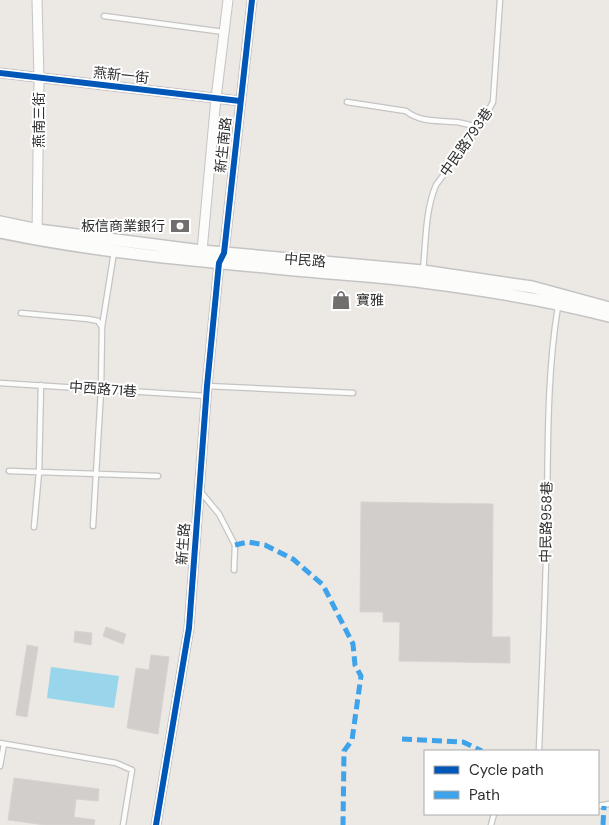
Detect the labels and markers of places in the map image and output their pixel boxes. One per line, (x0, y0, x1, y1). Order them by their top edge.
bank icon: 板信商業銀行 (169, 215, 191, 237)
place label: 板信商業銀行 (81, 217, 165, 235)
shop icon: 寶雅 (330, 289, 352, 311)
place label: 寶雅 (356, 291, 384, 309)

